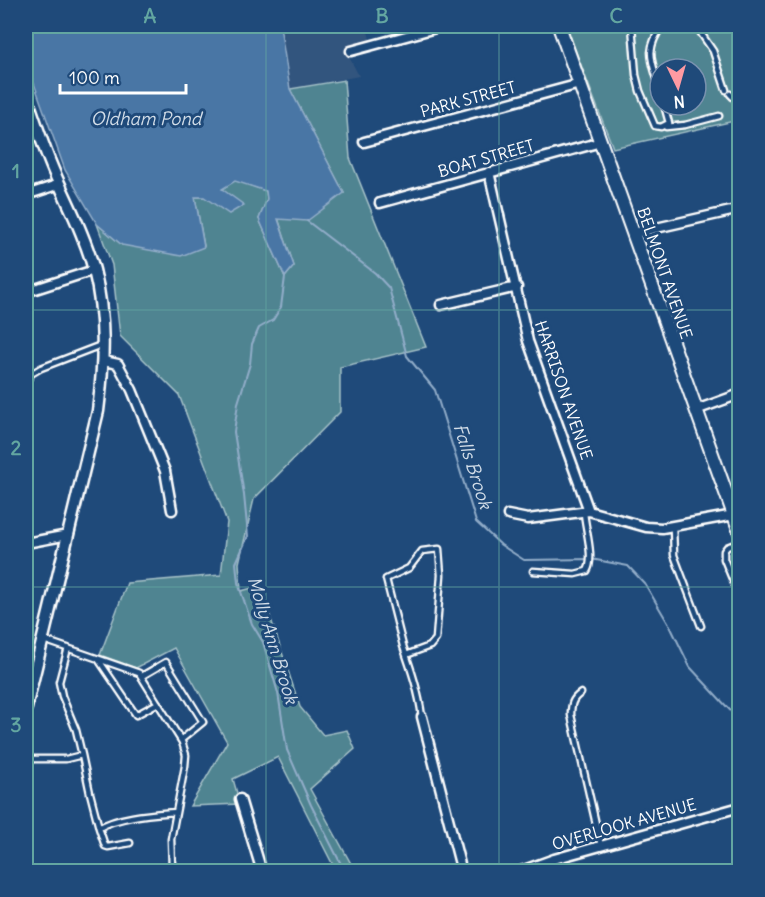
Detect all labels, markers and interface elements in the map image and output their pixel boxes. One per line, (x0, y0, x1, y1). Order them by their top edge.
text: A (144, 3, 157, 28)
text: B (375, 3, 389, 28)
text: C (609, 3, 623, 28)
scale bar (60, 57, 186, 95)
north arrow (648, 57, 708, 117)
text: 100 m (69, 66, 120, 89)
street label: PARK STREET (418, 77, 518, 121)
text: N (673, 91, 686, 112)
water label: Oldham Pond (91, 107, 204, 130)
street label: BOAT STREET (436, 135, 536, 181)
text: 1 (12, 158, 20, 183)
street label: BELMONT AVENUE (633, 205, 697, 341)
street label: HARRISON AVENUE (531, 318, 597, 462)
water label: Falls Brook (448, 420, 498, 513)
text: 2 (11, 435, 22, 460)
water label: Molly Ann Brook (243, 573, 304, 708)
text: 3 (10, 712, 22, 737)
street label: OVERLOOK AVENUE (550, 794, 698, 854)

